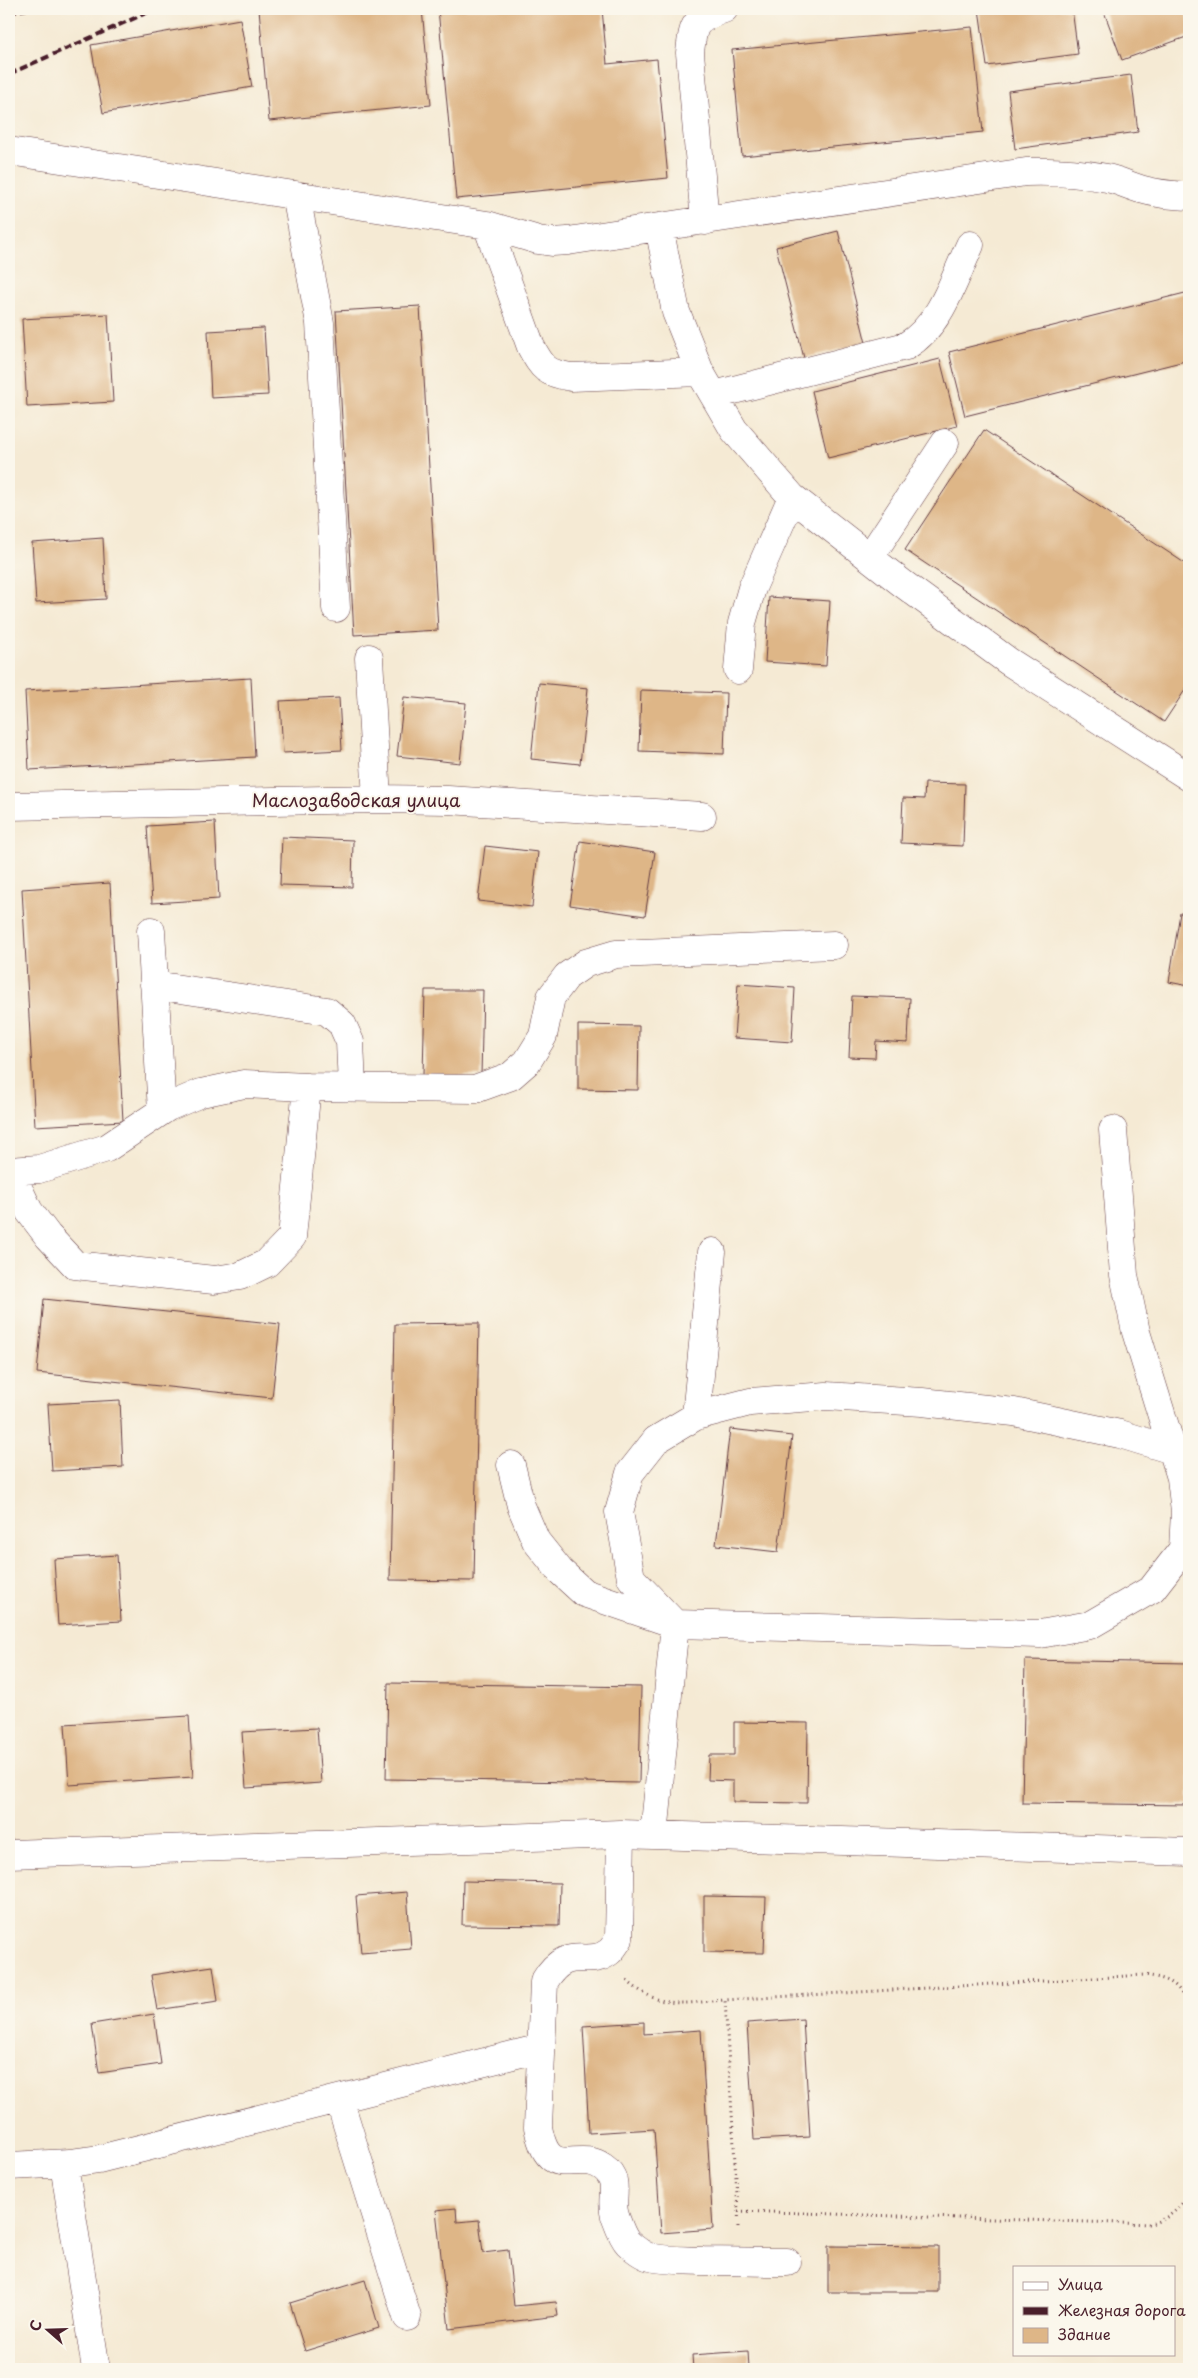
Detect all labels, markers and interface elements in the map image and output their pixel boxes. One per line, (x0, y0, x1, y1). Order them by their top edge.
street label: Маслозаводская улица (252, 786, 461, 813)
legend (1013, 2266, 1176, 2356)
text: Улица (1058, 2272, 1103, 2295)
text: Железная дорога (1058, 2298, 1186, 2321)
north arrow (22, 2306, 72, 2356)
text: С (24, 2317, 47, 2334)
text: Здание (1058, 2322, 1111, 2345)

